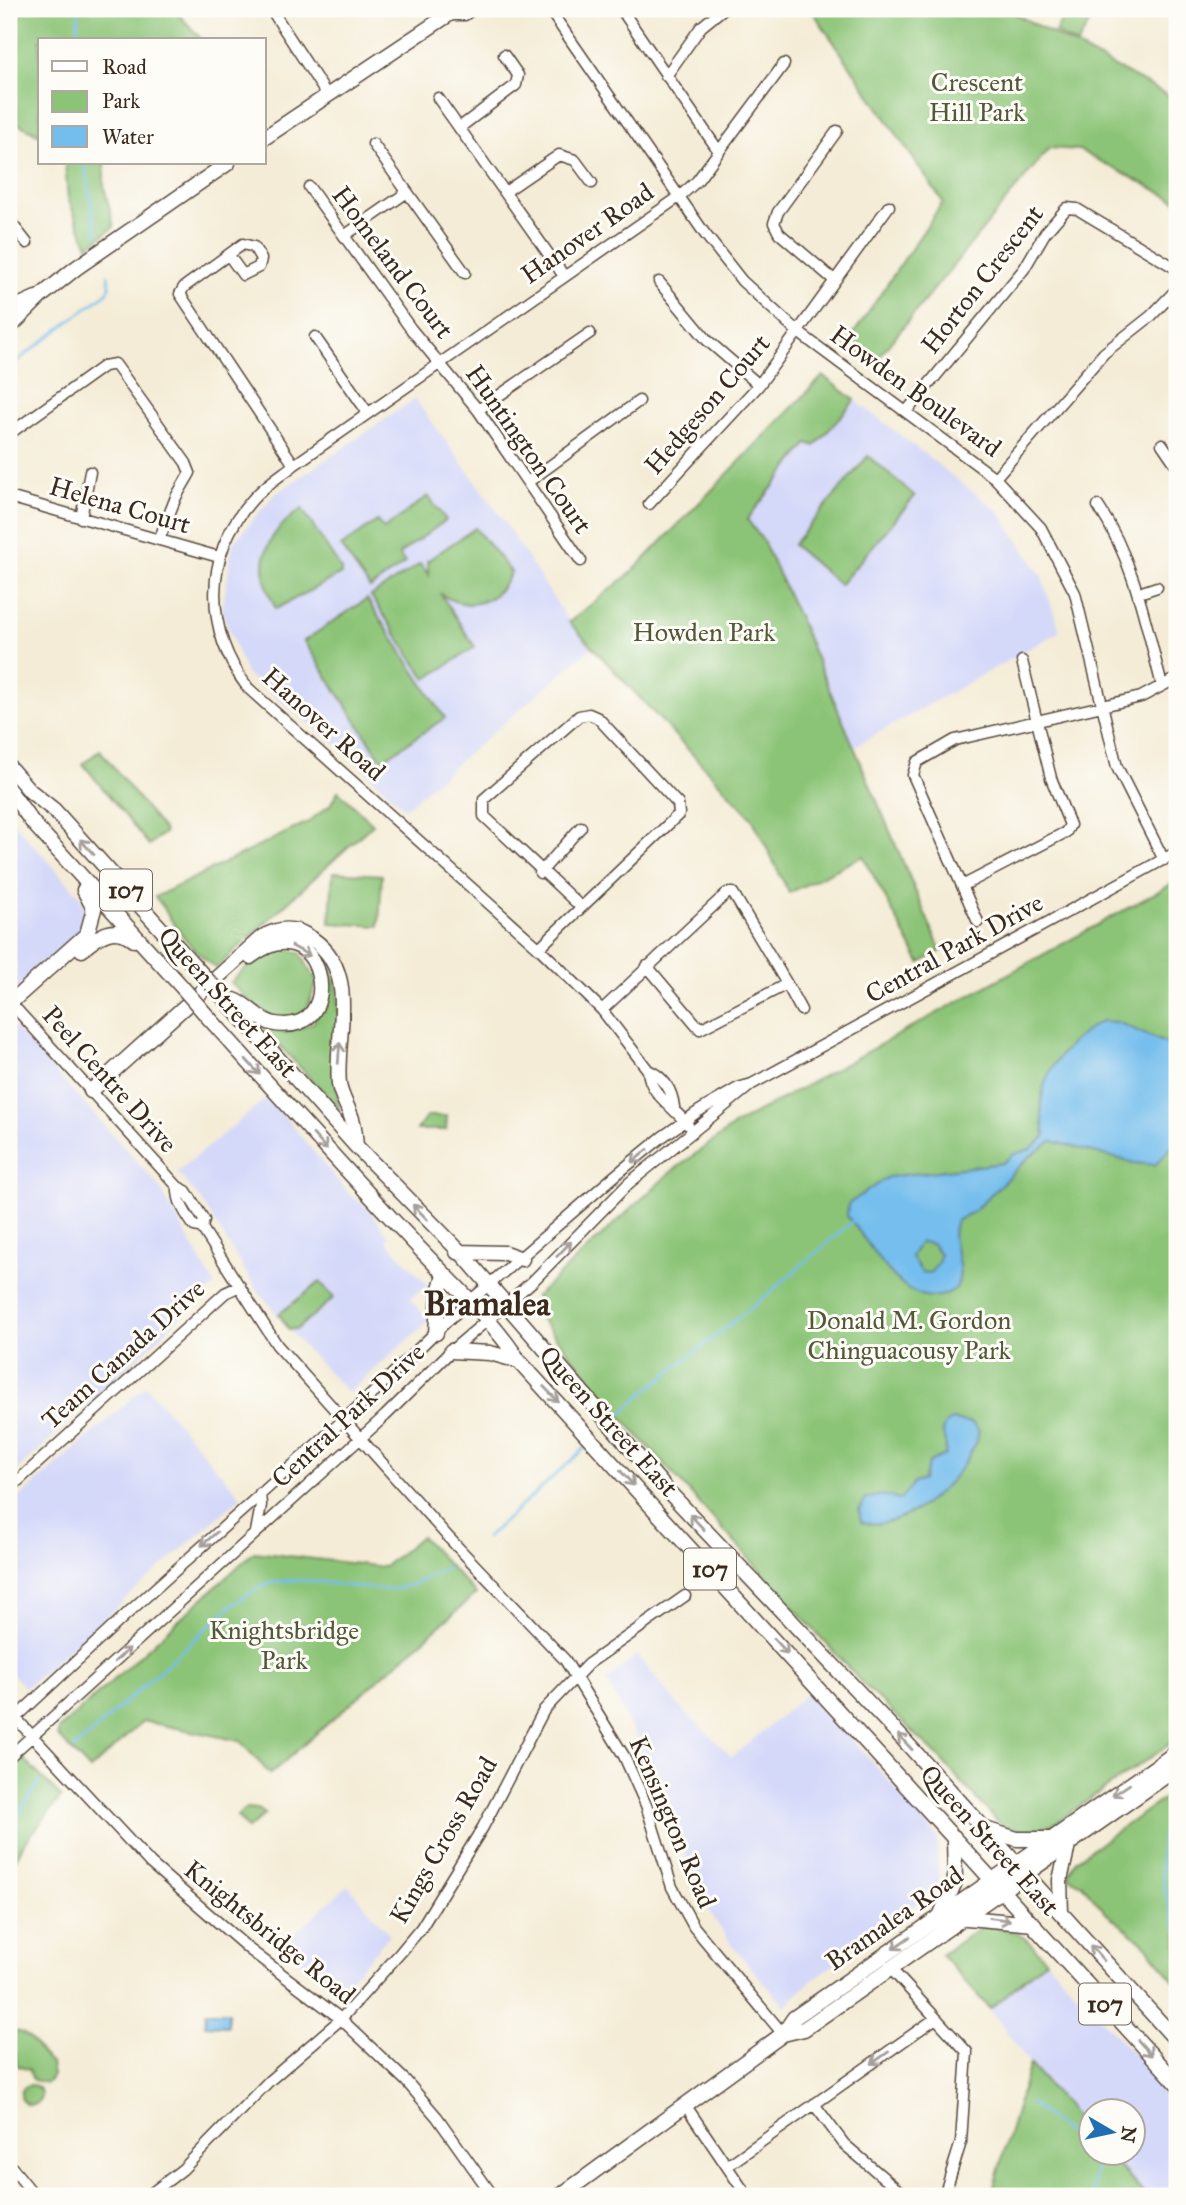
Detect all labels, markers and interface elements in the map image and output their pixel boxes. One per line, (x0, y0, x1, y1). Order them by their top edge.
legend (38, 38, 266, 164)
text: Road (102, 54, 147, 80)
park label: Crescent Hill Park (929, 66, 1026, 128)
text: Park (102, 88, 140, 114)
text: Water (102, 124, 154, 150)
street label: Hanover Road (515, 176, 659, 290)
street label: Homeland Court (325, 179, 461, 345)
street label: Horton Crescent (914, 198, 1050, 360)
street label: Howden Boulevard (824, 318, 1008, 464)
street label: Hedgeson Court (637, 327, 777, 481)
street label: Huntington Court (459, 358, 599, 540)
street label: Helena Court (46, 470, 194, 540)
park label: Howden Park (633, 616, 776, 648)
street label: Hanover Road (256, 660, 392, 788)
one-way arrow (79, 838, 95, 856)
road number: 107 (100, 870, 152, 910)
street label: Central Park Drive (860, 886, 1048, 1010)
street label: Queen Street East (152, 920, 304, 1084)
one-way arrow (290, 944, 310, 958)
street label: Peel Centre Drive (36, 999, 184, 1159)
one-way arrow (333, 1042, 346, 1065)
one-way arrow (245, 1058, 261, 1076)
one-way arrow (312, 1132, 328, 1150)
one-way arrow (631, 1148, 649, 1163)
one-way arrow (411, 1204, 428, 1221)
one-way arrow (555, 1241, 572, 1258)
street label: Team Canada Drive (35, 1272, 211, 1436)
district label: Bramalea (424, 1284, 551, 1324)
park label: Donald M. Gordon Chinguacousy Park (807, 1304, 1011, 1366)
street label: Central Park Drive (265, 1336, 431, 1494)
street label: Queen Street East (533, 1339, 685, 1503)
one-way arrow (542, 1385, 559, 1402)
one-way arrow (619, 1469, 636, 1486)
one-way arrow (689, 1513, 705, 1531)
one-way arrow (200, 1531, 218, 1547)
road number: 107 (684, 1548, 736, 1590)
park label: Knightsbridge Park (209, 1614, 359, 1676)
one-way arrow (772, 1637, 789, 1654)
one-way arrow (113, 1647, 131, 1663)
street label: Kensington Road (622, 1731, 724, 1913)
one-way arrow (897, 1734, 914, 1751)
street label: Kings Cross Road (382, 1751, 504, 1929)
street label: Queen Street East (914, 1758, 1066, 1922)
one-way arrow (1112, 1783, 1131, 1797)
street label: Knightsbridge Road (178, 1853, 362, 2011)
street label: Bramalea Road (819, 1859, 969, 1977)
one-way arrow (988, 1913, 1011, 1926)
one-way arrow (892, 1936, 911, 1950)
one-way arrow (1089, 1944, 1105, 1962)
road number: 107 (1079, 1983, 1131, 2024)
one-way arrow (1137, 2039, 1153, 2057)
one-way arrow (871, 2050, 890, 2065)
north arrow (1078, 2096, 1148, 2166)
text: N (1116, 2125, 1141, 2144)

